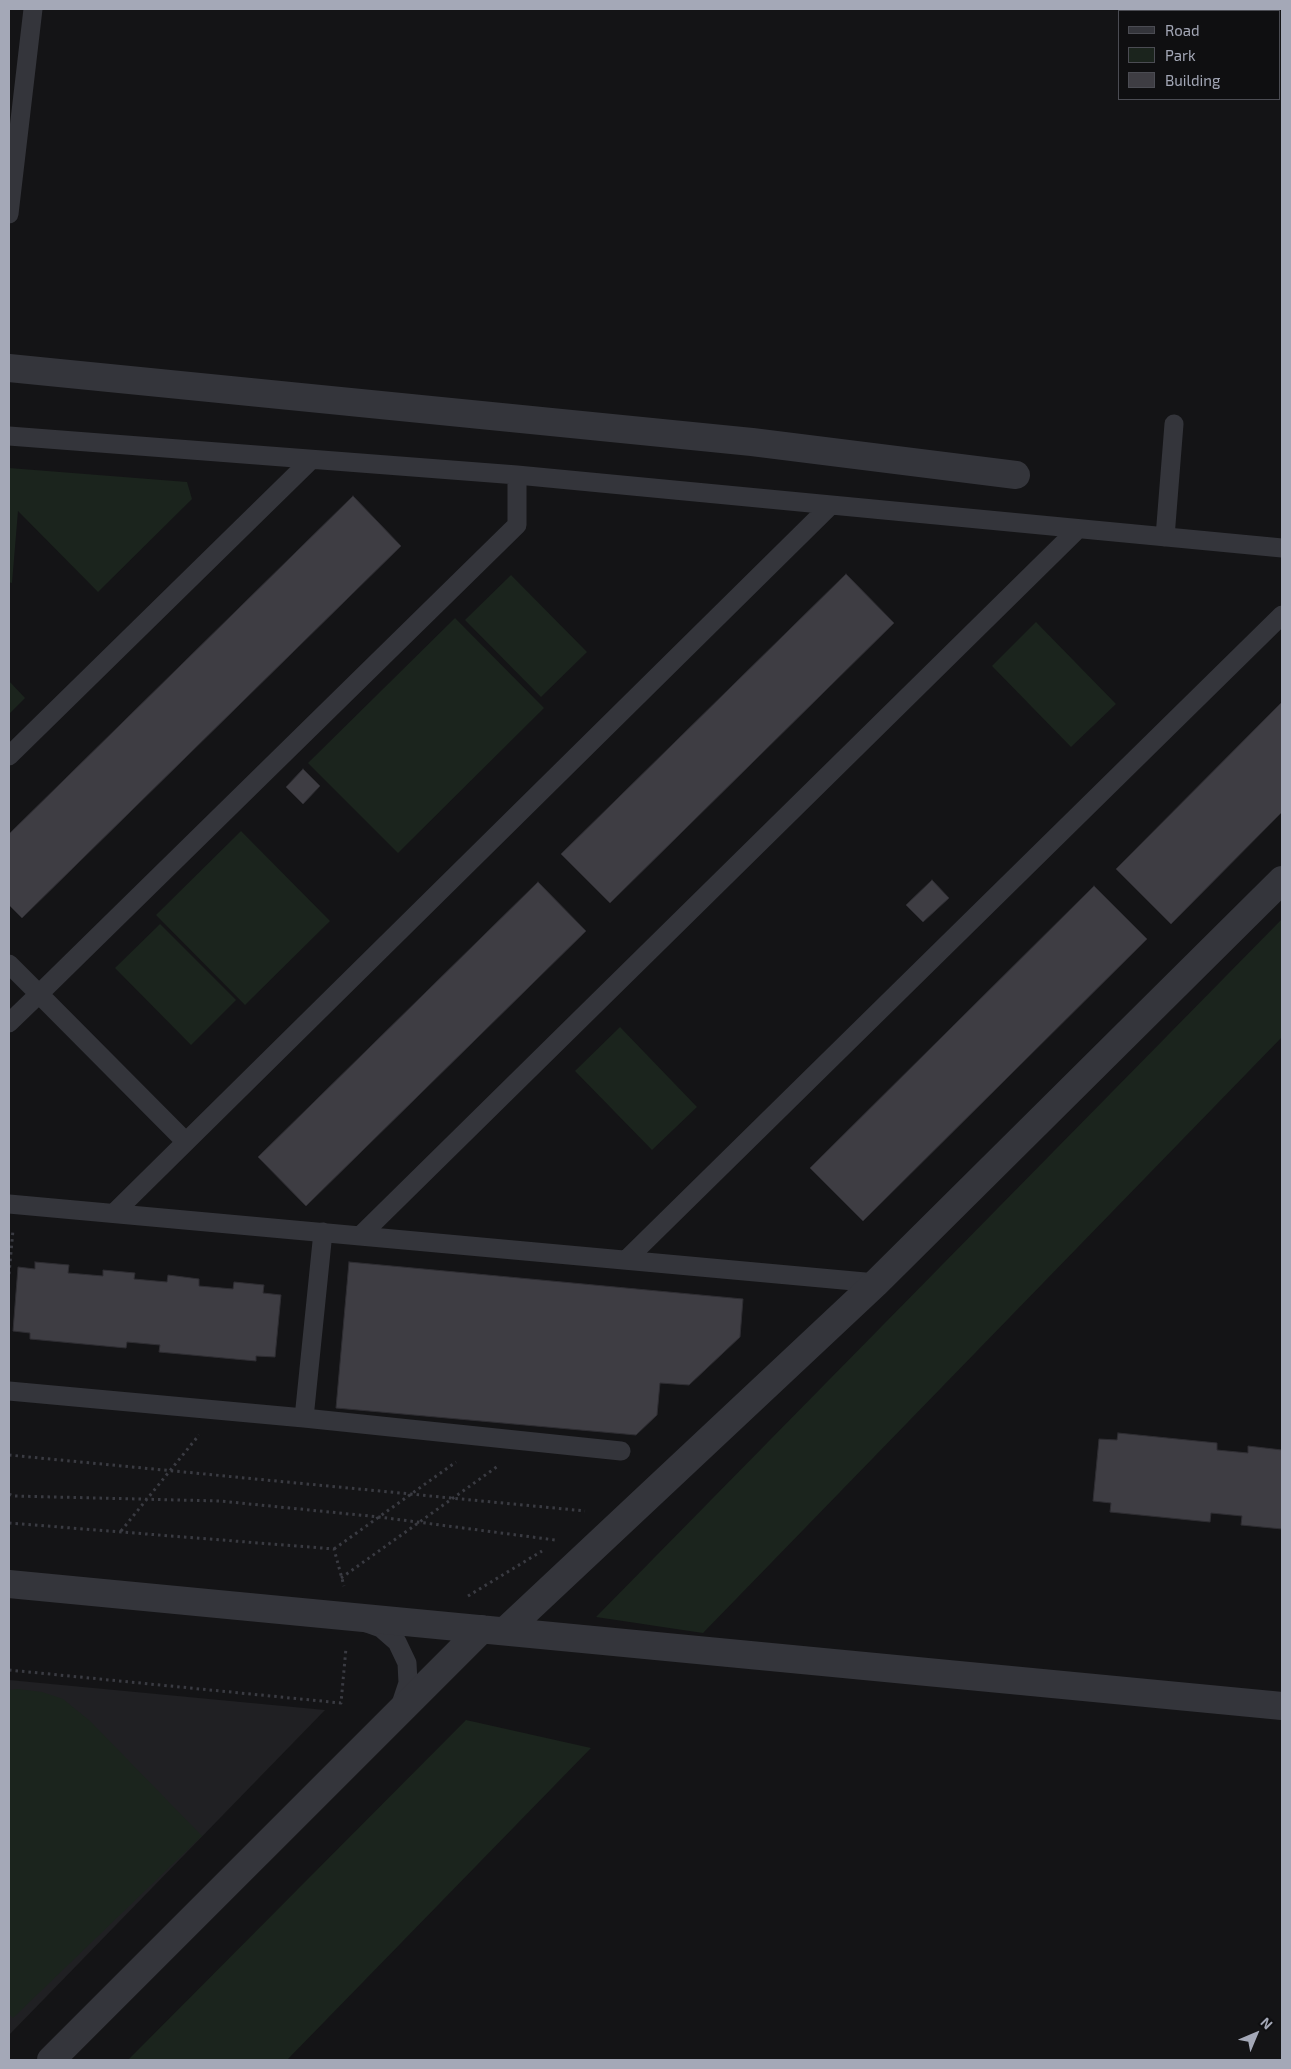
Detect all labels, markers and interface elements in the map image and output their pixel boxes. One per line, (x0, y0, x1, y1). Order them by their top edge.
legend (1118, 10, 1281, 100)
text: Road (1165, 21, 1200, 39)
text: Park (1165, 46, 1196, 64)
text: Building (1165, 71, 1220, 89)
north arrow (1231, 2009, 1281, 2059)
text: N (1257, 2013, 1277, 2033)

